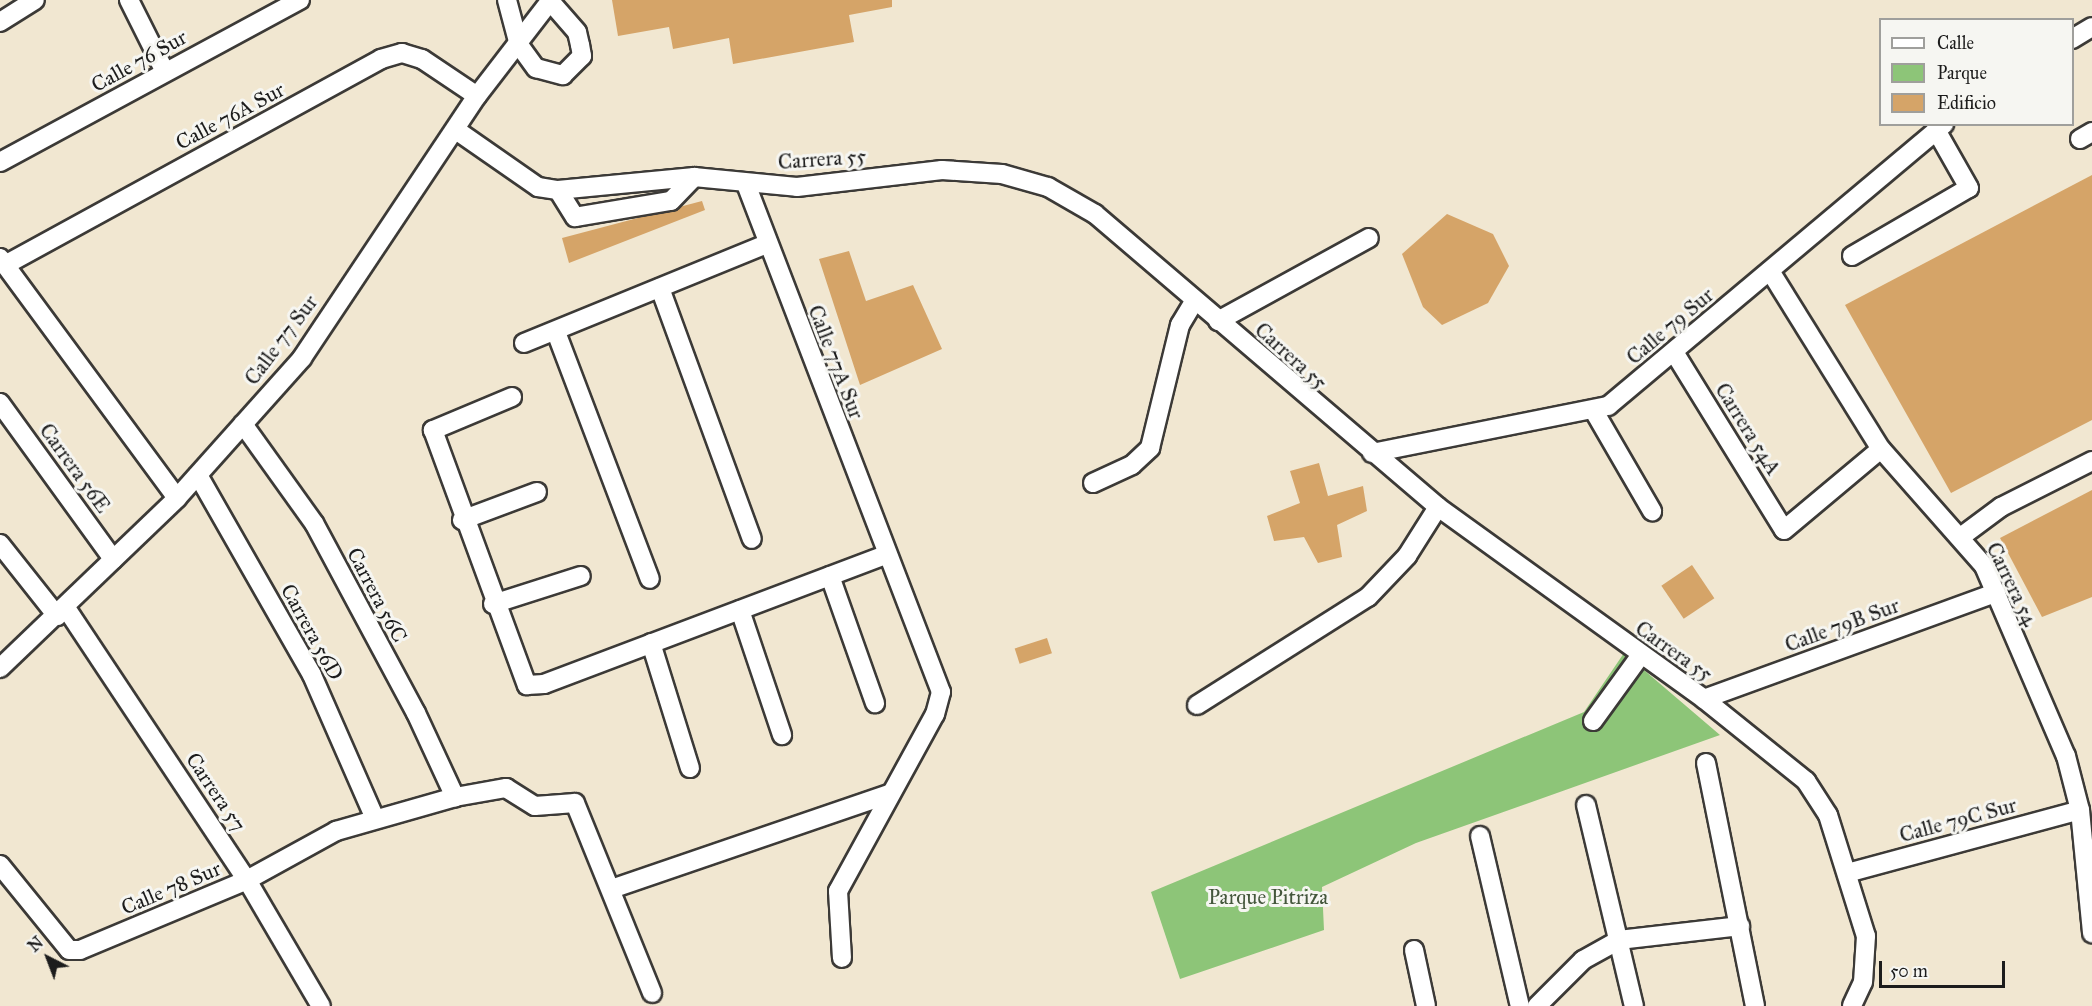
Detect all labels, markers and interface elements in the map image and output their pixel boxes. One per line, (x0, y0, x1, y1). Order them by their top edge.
legend (1879, 18, 2074, 126)
street label: Calle 76 Sur (87, 24, 191, 98)
text: Calle (1937, 32, 1974, 54)
text: Parque (1937, 62, 1987, 84)
street label: Calle 76A Sur (171, 77, 289, 155)
text: Edificio (1937, 92, 1996, 114)
street label: Carrera 55 (777, 143, 867, 175)
street label: Calle 79 Sur (1621, 282, 1719, 370)
street label: Calle 77 Sur (239, 290, 323, 390)
street label: Calle 77A Sur (803, 301, 869, 423)
street label: Carrera 55 (1250, 317, 1332, 395)
street label: Carrera 54A (1710, 378, 1786, 480)
street label: Carrera 56E (34, 418, 116, 518)
street label: Carrera 54 (1981, 538, 2043, 630)
street label: Carrera 56C (342, 543, 412, 647)
street label: Carrera 56D (275, 580, 349, 684)
street label: Calle 79B Sur (1781, 593, 1903, 657)
street label: Carrera 55 (1631, 615, 1717, 687)
street label: Carrera 57 (180, 748, 252, 836)
street label: Calle 79C Sur (1897, 792, 2019, 848)
street label: Calle 78 Sur (117, 856, 225, 920)
park label: Parque Pitriza (1208, 884, 1328, 910)
north arrow (18, 928, 78, 988)
text: N (24, 933, 47, 956)
scale bar (1882, 949, 2008, 987)
text: 50 m (1890, 960, 1928, 982)

